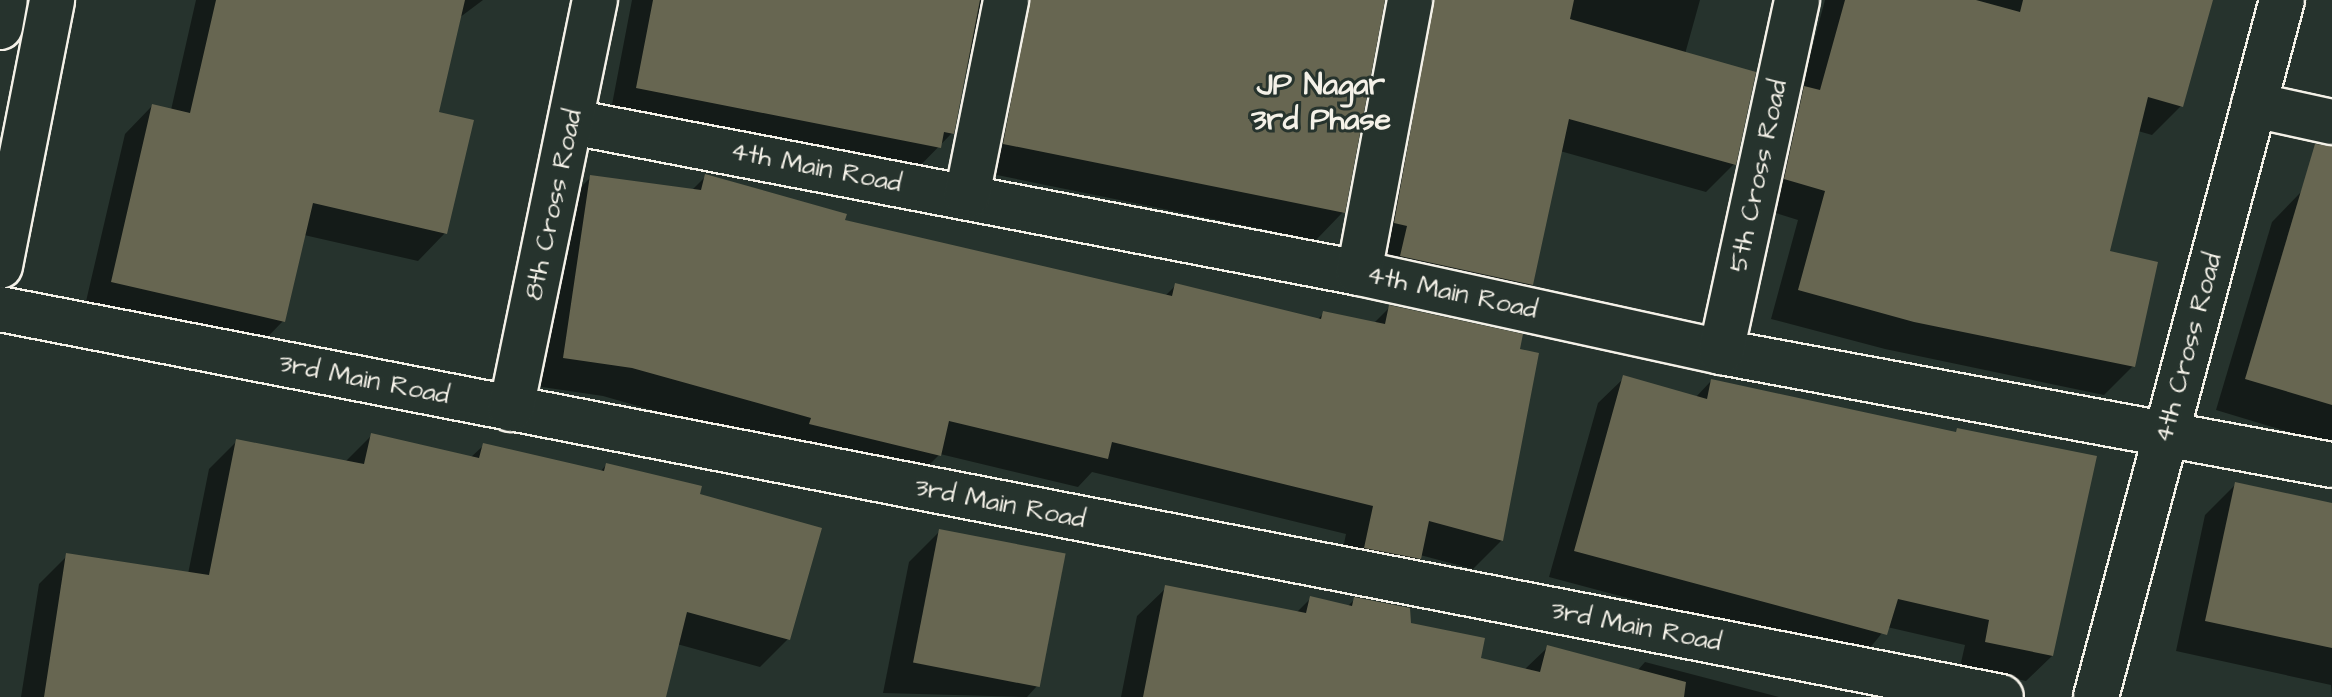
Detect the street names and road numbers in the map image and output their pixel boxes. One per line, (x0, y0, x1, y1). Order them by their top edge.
street label: 5th Cross Road (1723, 77, 1795, 275)
street label: 8th Cross Road (519, 107, 589, 303)
street label: 4th Main Road (728, 136, 904, 200)
street label: 4th Cross Road (2149, 250, 2229, 446)
street label: 4th Main Road (1364, 260, 1540, 326)
street label: 3rd Main Road (276, 348, 452, 412)
street label: 3rd Main Road (912, 472, 1088, 536)
street label: 3rd Main Road (1548, 595, 1724, 659)

